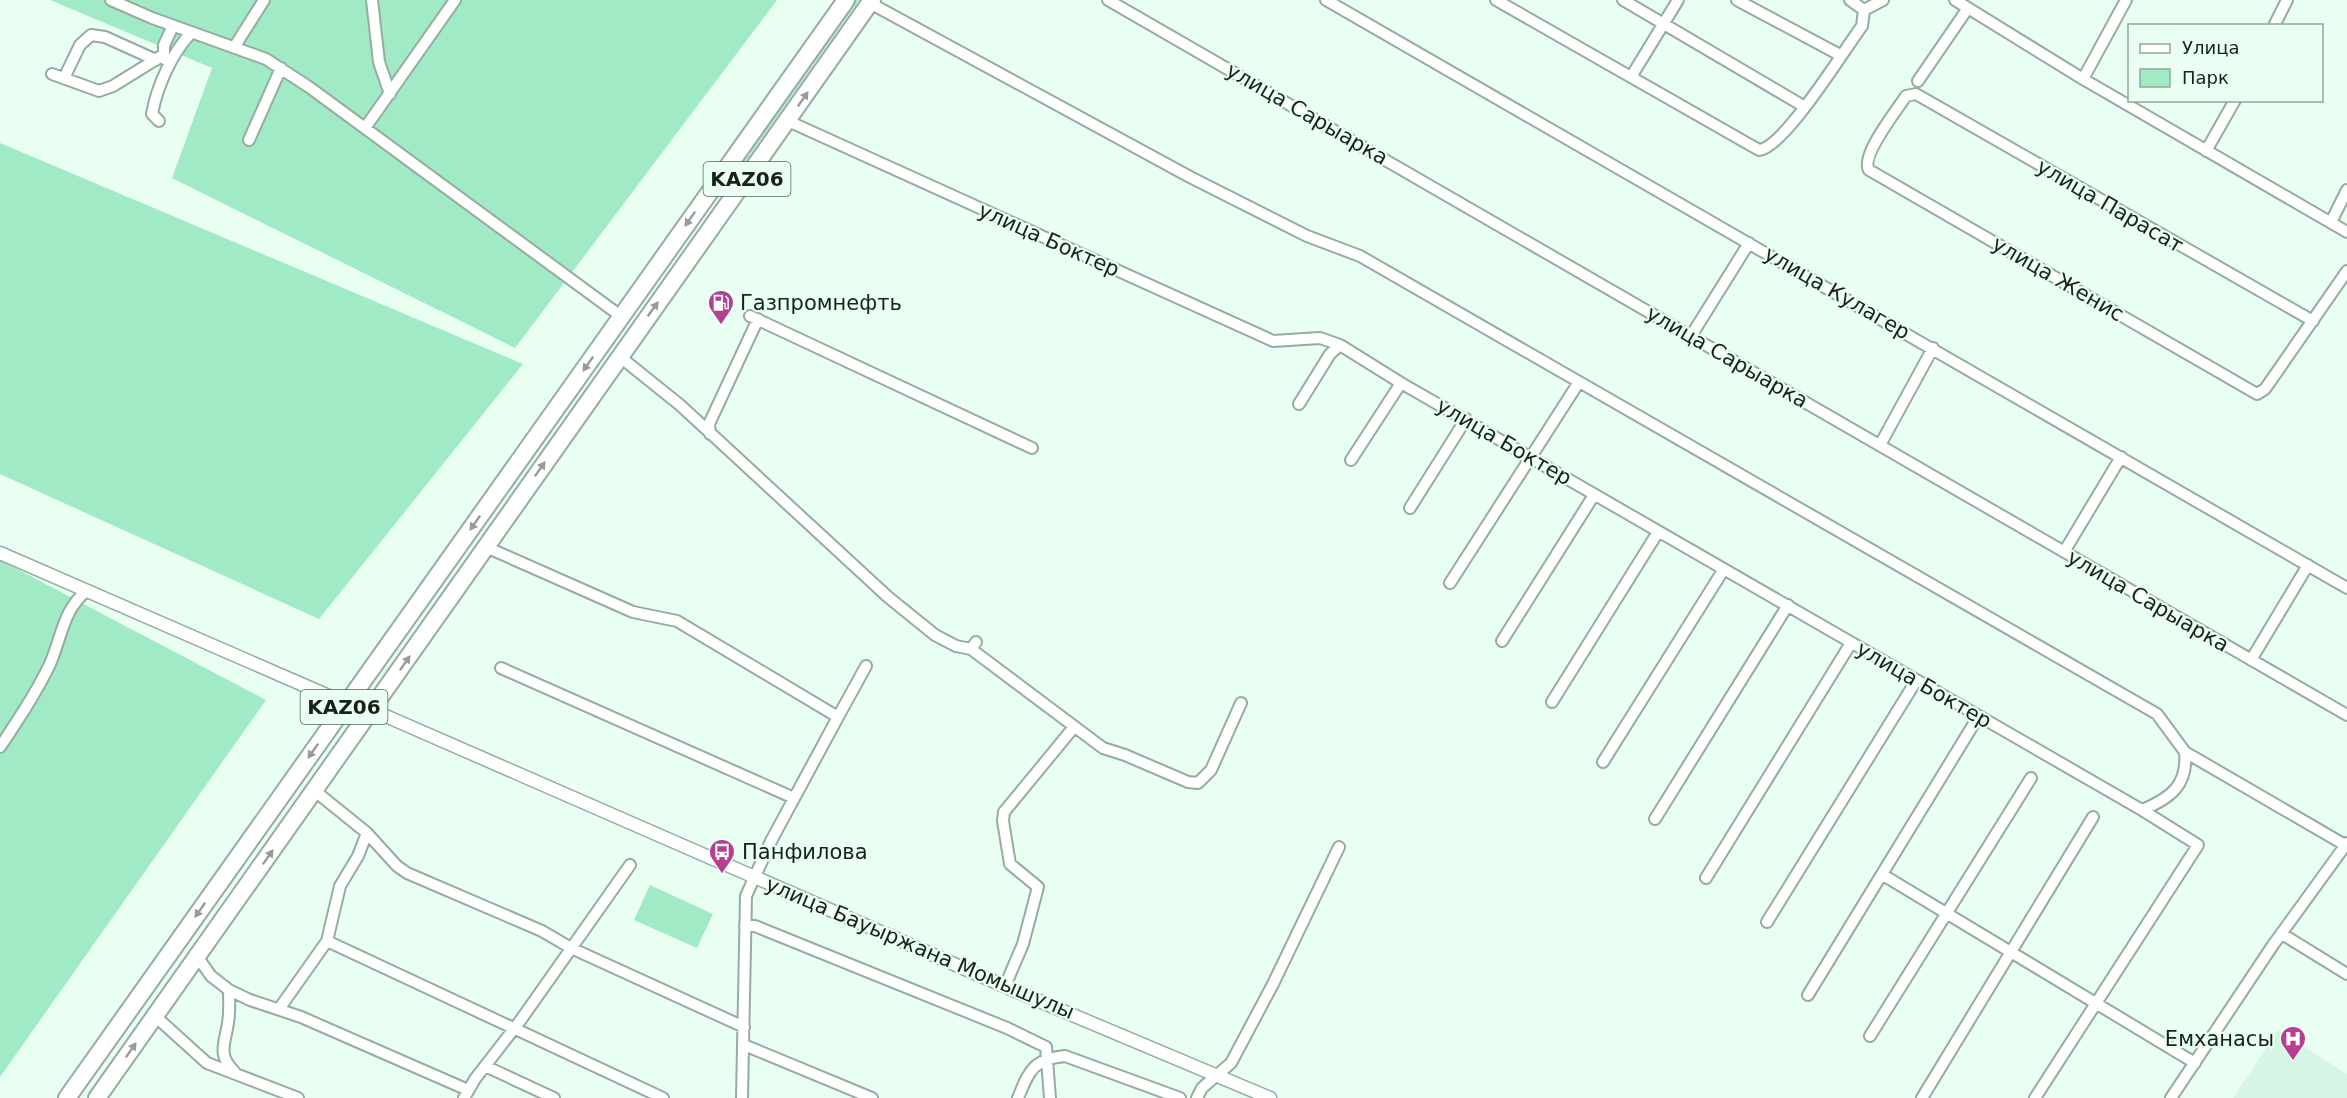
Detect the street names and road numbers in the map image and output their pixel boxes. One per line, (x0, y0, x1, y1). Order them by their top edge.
street label: улица Сарыарка (1222, 58, 1392, 170)
street label: улица Парасат (2033, 154, 2187, 258)
road number: KАZ06 (704, 162, 790, 196)
street label: улица Боктер (975, 198, 1123, 282)
street label: улица Женис (1988, 232, 2128, 326)
street label: улица Кулагер (1760, 242, 1914, 344)
street label: улица Сарыарка (1642, 301, 1812, 413)
street label: улица Боктер (1432, 394, 1576, 490)
street label: улица Сарыарка (2063, 545, 2233, 657)
street label: улица Боктер (1852, 637, 1996, 733)
road number: KАZ06 (300, 690, 388, 724)
street label: улица Бауыржана Момышулы (762, 872, 1078, 1024)

